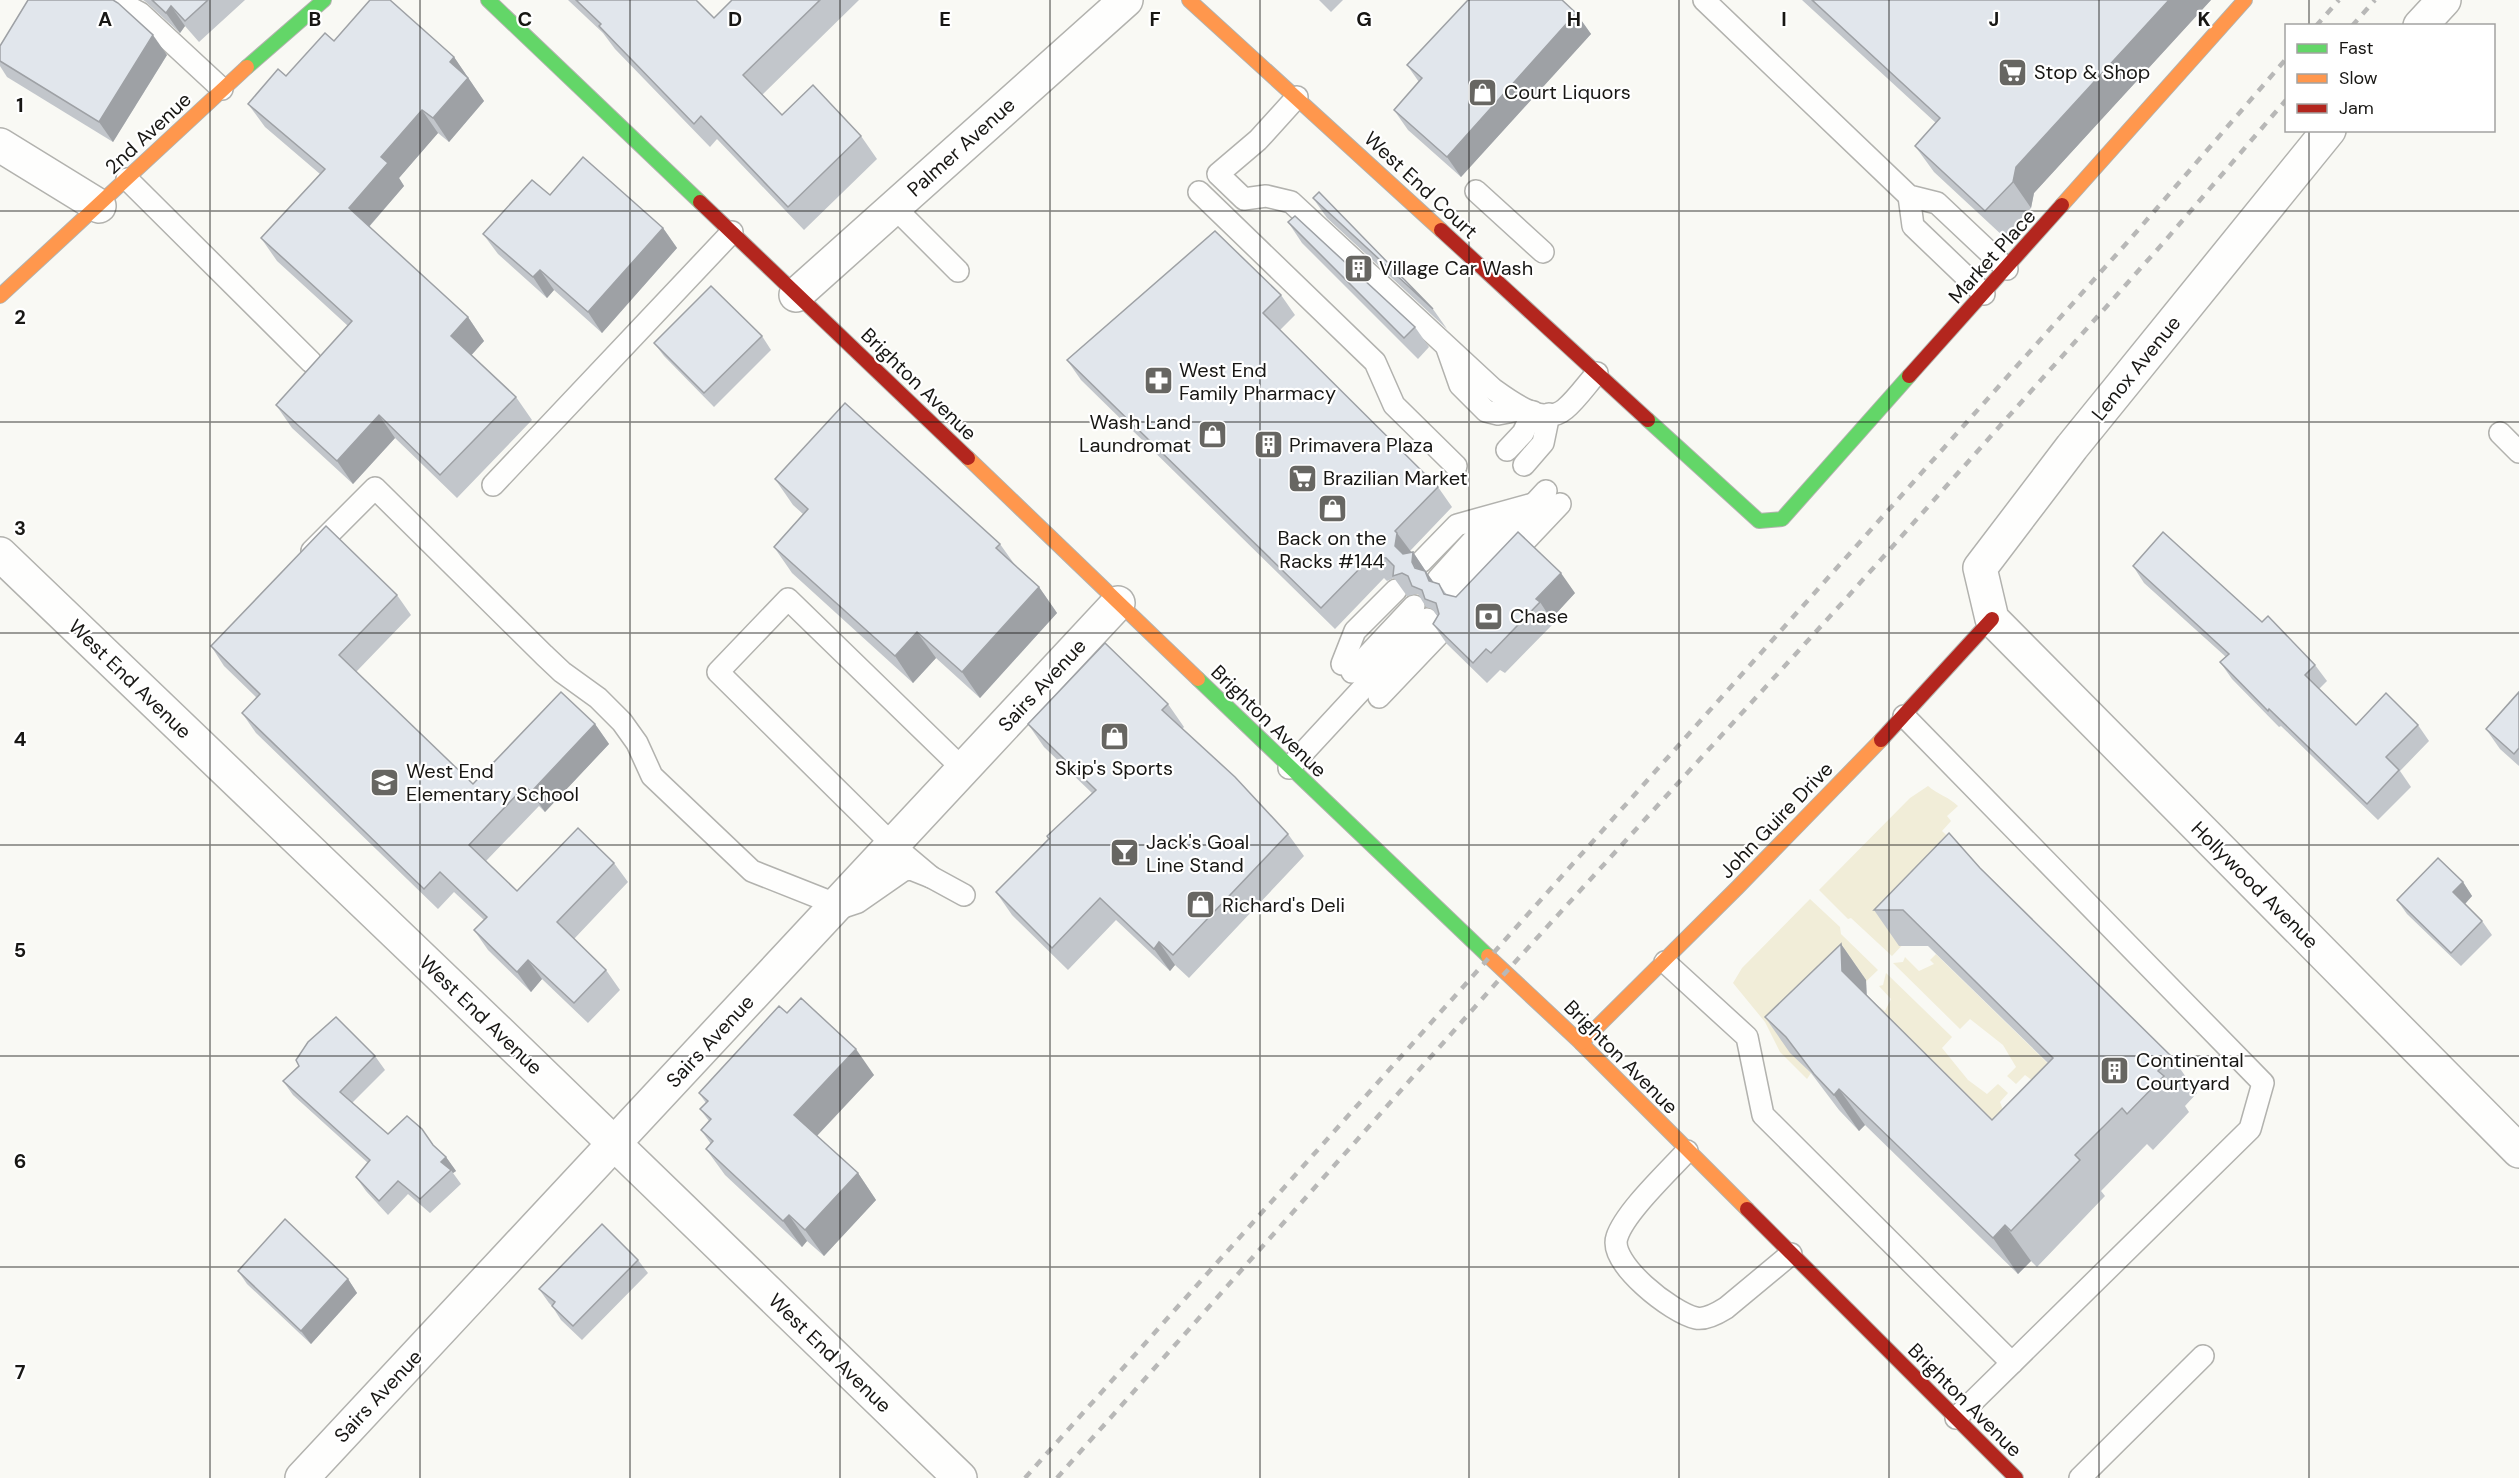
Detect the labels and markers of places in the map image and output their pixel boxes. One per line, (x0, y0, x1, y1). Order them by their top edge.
supermarket icon: Stop & Shop (1997, 56, 2029, 88)
place label: Stop & Shop (2034, 59, 2150, 85)
shop icon: Court Liquors (1467, 76, 1499, 108)
place label: Court Liquors (1504, 79, 1631, 105)
building icon: Village Car Wash (1342, 252, 1374, 284)
place label: Village Car Wash (1379, 255, 1533, 281)
place label: West End Family Pharmacy (1179, 357, 1336, 406)
pharmacy icon: West End Family Pharmacy (1142, 365, 1174, 397)
place label: Wash Land Laundromat (1079, 409, 1191, 458)
shop icon: Wash Land Laundromat (1196, 418, 1228, 450)
building icon: Primavera Plaza (1252, 429, 1284, 461)
place label: Primavera Plaza (1289, 432, 1433, 458)
supermarket icon: Brazilian Market (1286, 462, 1318, 494)
place label: Brazilian Market (1323, 465, 1468, 491)
shop icon: Back on the Racks #144 (1316, 492, 1348, 524)
place label: Back on the Racks #144 (1277, 525, 1387, 574)
bank icon: Chase (1473, 600, 1505, 632)
place label: Chase (1510, 603, 1568, 629)
shop icon: Skip's Sports (1098, 721, 1130, 753)
place label: Skip's Sports (1055, 755, 1173, 781)
place label: West End Elementary School (406, 758, 579, 807)
school or university icon: West End Elementary School (369, 766, 401, 798)
place label: Jack's Goal Line Stand (1146, 829, 1249, 878)
bar icon: Jack's Goal Line Stand (1109, 837, 1141, 869)
shop icon: Richard's Deli (1185, 889, 1217, 921)
place label: Richard's Deli (1222, 892, 1345, 918)
place label: Continental Courtyard (2136, 1047, 2244, 1096)
building icon: Continental Courtyard (2099, 1055, 2131, 1087)

